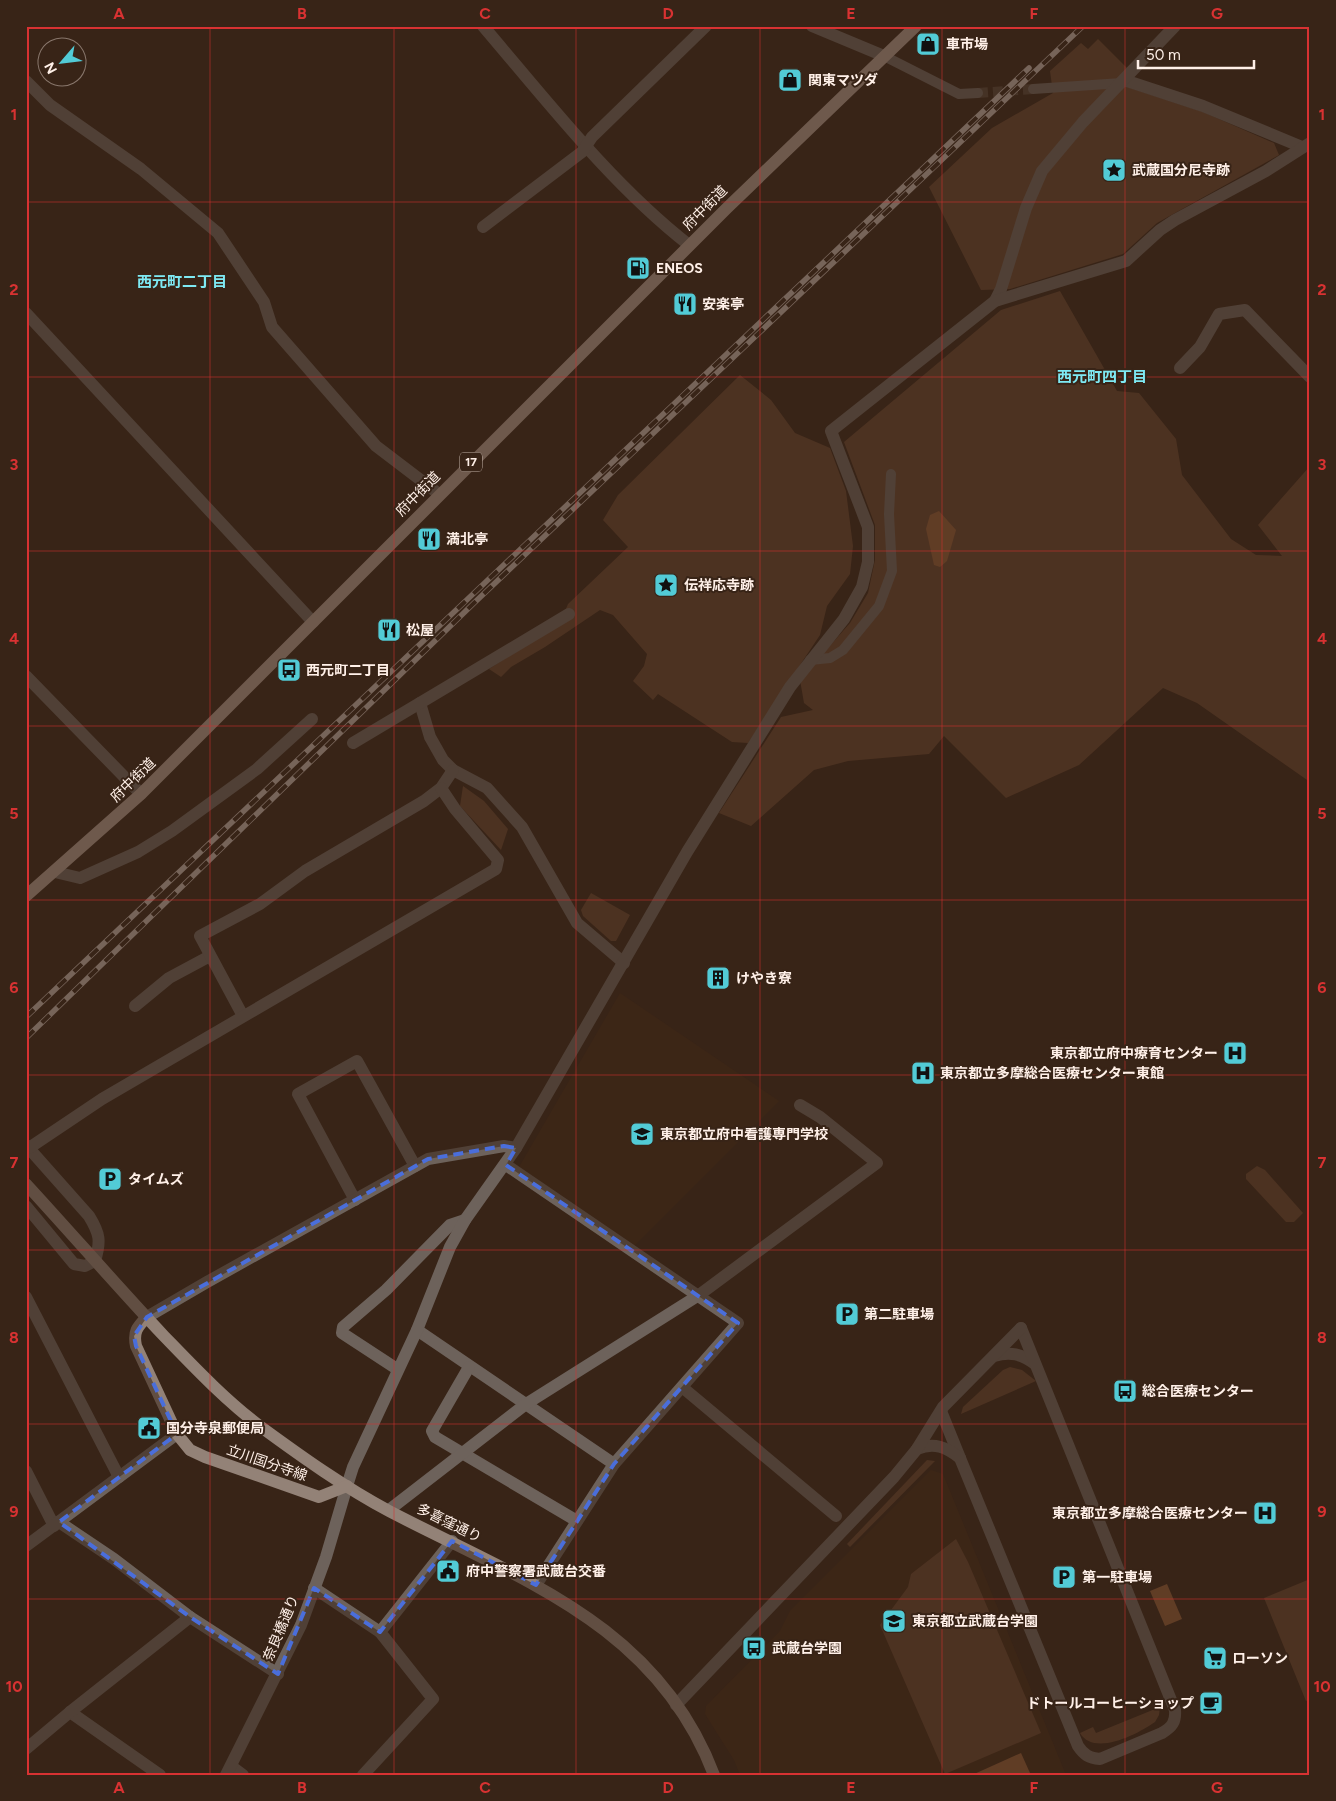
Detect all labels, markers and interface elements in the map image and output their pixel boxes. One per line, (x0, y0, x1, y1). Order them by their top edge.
text: A (113, 4, 125, 23)
text: B (297, 4, 307, 23)
text: C (479, 4, 491, 23)
text: D (662, 4, 674, 23)
text: E (846, 4, 856, 23)
text: F (1030, 4, 1039, 23)
text: G (1211, 4, 1223, 23)
shop icon: 車市場 (915, 31, 941, 57)
place label: 車市場 (946, 36, 988, 53)
north arrow (38, 38, 88, 88)
scale bar (1138, 38, 1255, 70)
text: 50 m (1146, 46, 1181, 64)
text: N (41, 59, 61, 77)
shop icon: 関東マツダ (777, 67, 803, 93)
place label: 関東マツダ (808, 72, 878, 89)
text: 1 (11, 105, 17, 124)
text: 1 (1319, 105, 1325, 124)
place icon: 武蔵国分尼寺跡 (1101, 157, 1127, 183)
place label: 武蔵国分尼寺跡 (1132, 162, 1230, 179)
street label: 府中街道 (679, 182, 731, 234)
fuel station icon: ENEOS (625, 255, 651, 281)
place label: ENEOS (656, 260, 703, 277)
district label: 西元町二丁目 (137, 273, 227, 291)
text: 2 (9, 280, 19, 299)
text: 2 (1317, 280, 1327, 299)
restaurant icon: 安楽亭 (672, 291, 698, 317)
place label: 安楽亭 (702, 296, 744, 313)
district label: 西元町四丁目 (1057, 368, 1147, 386)
road number: 17 (460, 452, 482, 472)
text: 3 (10, 455, 19, 474)
text: 3 (1318, 455, 1327, 474)
street label: 府中街道 (392, 468, 444, 520)
restaurant icon: 満北亭 (416, 526, 442, 552)
place label: 満北亭 (446, 531, 488, 548)
place icon: 伝祥応寺跡 (653, 572, 679, 598)
place label: 伝祥応寺跡 (684, 577, 754, 594)
restaurant icon: 松屋 (376, 617, 402, 643)
place label: 松屋 (406, 622, 434, 639)
text: 4 (9, 629, 19, 648)
text: 4 (1317, 629, 1327, 648)
bus stop icon: 西元町二丁目 (276, 657, 302, 683)
place label: 西元町二丁目 (306, 662, 390, 679)
street label: 府中街道 (107, 754, 159, 806)
text: 5 (9, 804, 19, 823)
text: 5 (1317, 804, 1327, 823)
building icon: けやき寮 (705, 965, 731, 991)
place label: けやき寮 (736, 970, 792, 987)
text: 6 (9, 978, 19, 997)
text: 6 (1317, 978, 1327, 997)
hospital icon: 東京都立府中療育センター (1222, 1040, 1248, 1066)
place label: 東京都立府中療育センター (1050, 1045, 1218, 1062)
hospital icon: 東京都立多摩総合医療センター東館 (910, 1060, 936, 1086)
place label: 東京都立多摩総合医療センター東館 (940, 1065, 1164, 1082)
school or university icon: 東京都立府中看護専門学校 (629, 1121, 655, 1147)
place label: 東京都立府中看護専門学校 (660, 1126, 828, 1143)
text: 7 (10, 1153, 19, 1172)
text: 7 (1318, 1153, 1327, 1172)
parking icon: タイムズ (97, 1166, 123, 1192)
place label: タイムズ (128, 1171, 184, 1188)
parking icon: 第二駐車場 (834, 1301, 860, 1327)
place label: 第二駐車場 (864, 1306, 934, 1323)
text: 8 (9, 1328, 19, 1347)
text: 8 (1317, 1328, 1327, 1347)
bus stop icon: 総合医療センター (1112, 1378, 1138, 1404)
place label: 総合医療センター (1142, 1383, 1254, 1400)
public building icon: 国分寺泉郵便局 (136, 1415, 162, 1441)
place label: 国分寺泉郵便局 (166, 1420, 264, 1437)
street label: 立川国分寺線 (225, 1441, 309, 1485)
street label: 多喜窪通り (414, 1500, 484, 1546)
hospital icon: 東京都立多摩総合医療センター (1252, 1500, 1278, 1526)
text: 9 (9, 1502, 19, 1521)
text: 9 (1317, 1502, 1327, 1521)
place label: 東京都立多摩総合医療センター (1052, 1505, 1248, 1522)
public building icon: 府中警察署武蔵台交番 (435, 1558, 461, 1584)
place label: 府中警察署武蔵台交番 (466, 1563, 606, 1580)
parking icon: 第一駐車場 (1051, 1564, 1077, 1590)
place label: 第一駐車場 (1082, 1569, 1152, 1586)
street label: 奈良橋通り (260, 1592, 302, 1664)
school or university icon: 東京都立武蔵台学園 (881, 1608, 907, 1634)
place label: 東京都立武蔵台学園 (912, 1613, 1038, 1630)
bus stop icon: 武蔵台学園 (741, 1635, 767, 1661)
place label: 武蔵台学園 (772, 1640, 842, 1657)
supermarket icon: ローソン (1202, 1645, 1228, 1671)
place label: ローソン (1232, 1650, 1288, 1667)
text: 10 (5, 1677, 23, 1696)
text: 10 (1313, 1677, 1331, 1696)
cafe icon: ドトールコーヒーショップ (1198, 1690, 1224, 1716)
place label: ドトールコーヒーショップ (1027, 1695, 1194, 1712)
text: A (113, 1778, 125, 1797)
text: B (297, 1778, 307, 1797)
text: C (479, 1778, 491, 1797)
text: D (662, 1778, 674, 1797)
text: E (846, 1778, 856, 1797)
text: F (1030, 1778, 1039, 1797)
text: G (1211, 1778, 1223, 1797)

